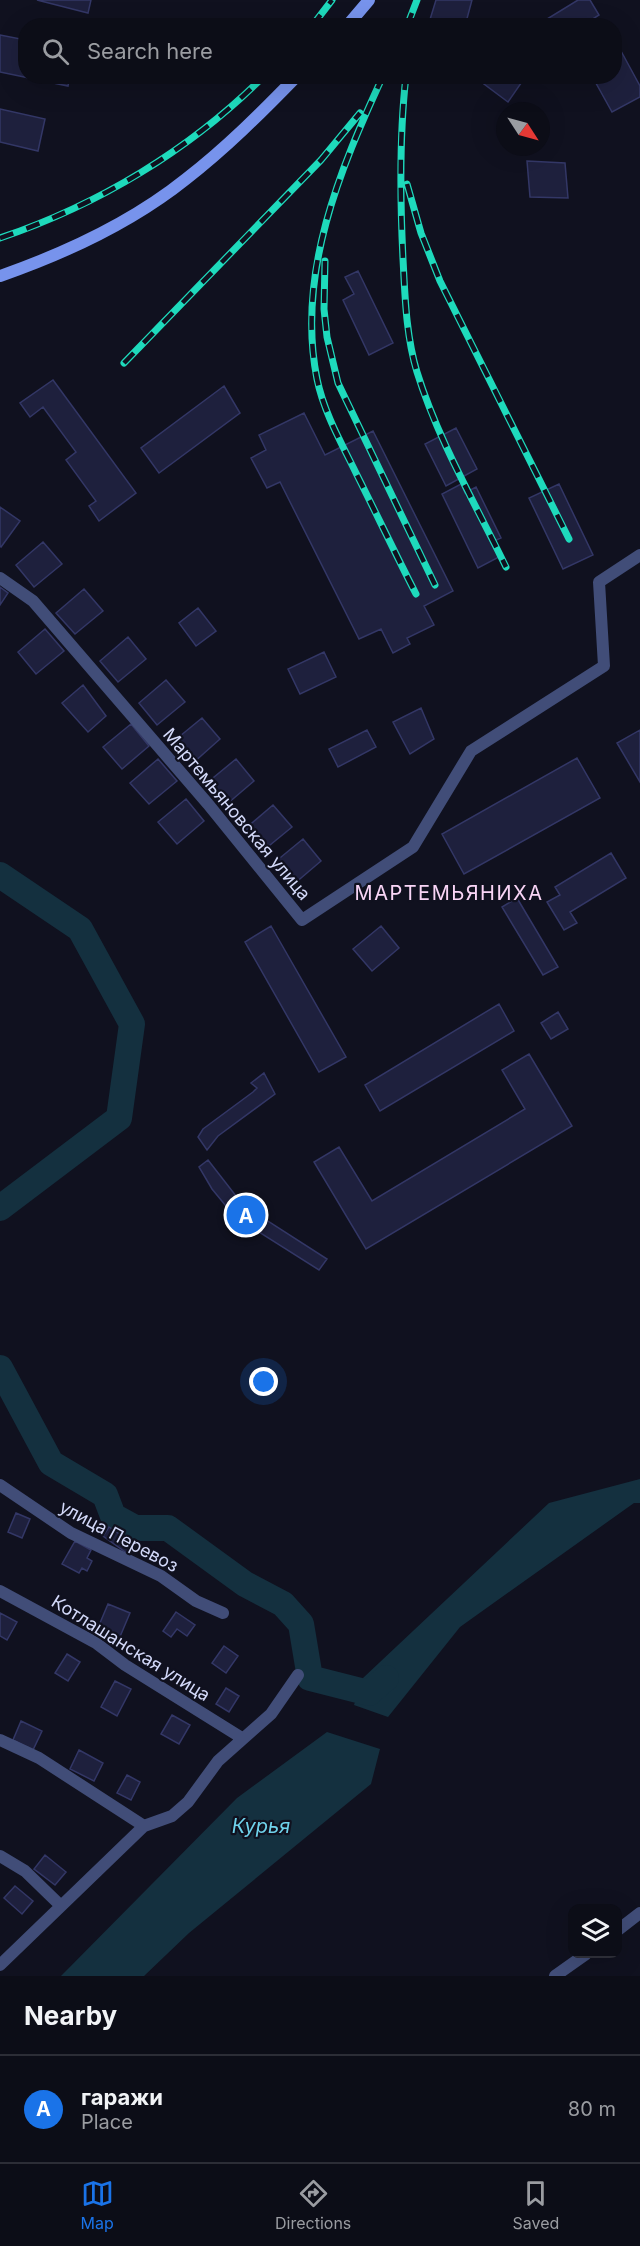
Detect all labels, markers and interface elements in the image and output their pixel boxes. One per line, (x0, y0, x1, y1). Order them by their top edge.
search box (18, 18, 622, 84)
icon: search (39, 35, 72, 68)
text: Search here (87, 38, 213, 64)
north arrow (496, 102, 550, 156)
street label: Мартемьяновская улица (159, 724, 315, 904)
district label: МАРТЕМЬЯНИХА (355, 881, 543, 905)
pin: A (226, 1192, 266, 1238)
your location (249, 1367, 278, 1396)
street label: улица Перевоз (56, 1496, 182, 1576)
street label: Котлашанская улица (48, 1591, 214, 1705)
water label: Курья (232, 1814, 290, 1838)
map controls (568, 1904, 622, 1958)
button: layers (568, 1904, 622, 1958)
text: Nearby (24, 2000, 117, 2031)
text: гаражи (81, 2084, 163, 2110)
text: A (36, 2097, 51, 2121)
text: 80 m (568, 2097, 616, 2121)
text: Place (81, 2110, 133, 2134)
tab: Map (81, 2177, 114, 2233)
tab: Directions (275, 2177, 351, 2233)
tab: Saved (513, 2177, 559, 2233)

